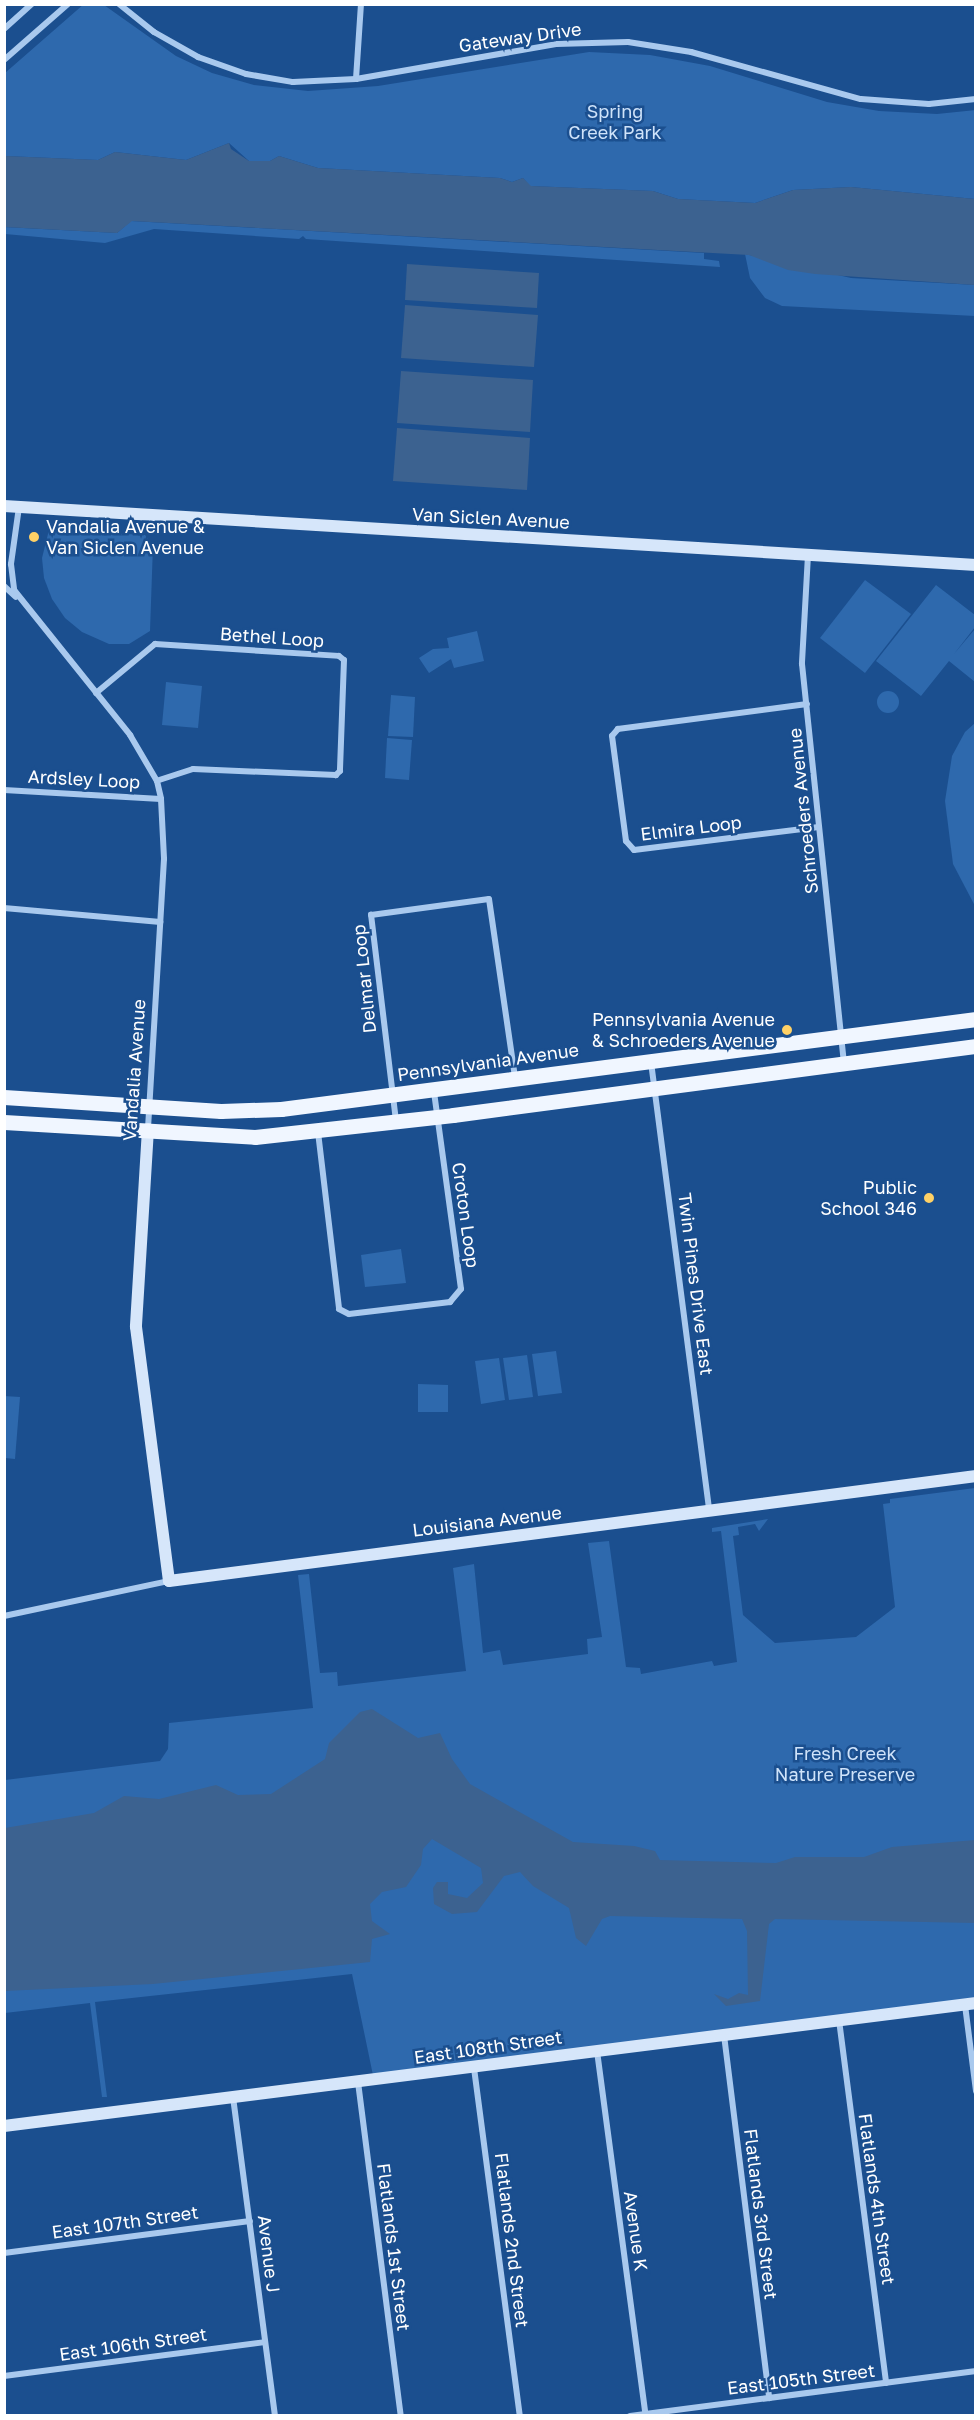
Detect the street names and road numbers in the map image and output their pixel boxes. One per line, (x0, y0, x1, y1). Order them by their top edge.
street label: Gateway Drive (457, 18, 583, 56)
street label: Van Siclen Avenue (412, 503, 570, 533)
street label: Bethel Loop (219, 623, 325, 651)
street label: Schroeders Avenue (784, 727, 822, 895)
street label: Ardsley Loop (27, 765, 141, 793)
street label: Elmira Loop (639, 811, 743, 845)
street label: Delmar Loop (348, 924, 380, 1034)
street label: Vandalia Avenue (118, 998, 150, 1142)
street label: Pennsylvania Avenue (396, 1039, 580, 1085)
street label: Croton Loop (448, 1161, 484, 1269)
street label: Twin Pines Drive East (674, 1192, 718, 1376)
street label: Louisiana Avenue (411, 1501, 563, 1541)
street label: East 108th Street (413, 2026, 563, 2068)
street label: Flatlands 4th Street (854, 2112, 900, 2286)
street label: Flatlands 3rd Street (740, 2127, 782, 2301)
street label: Flatlands 2nd Street (491, 2151, 533, 2329)
street label: Flatlands 1st Street (373, 2162, 415, 2332)
street label: Avenue K (620, 2190, 652, 2272)
street label: East 107th Street (50, 2201, 200, 2243)
street label: Avenue J (254, 2214, 284, 2294)
street label: East 106th Street (58, 2323, 208, 2365)
street label: East 105th Street (726, 2359, 876, 2399)

